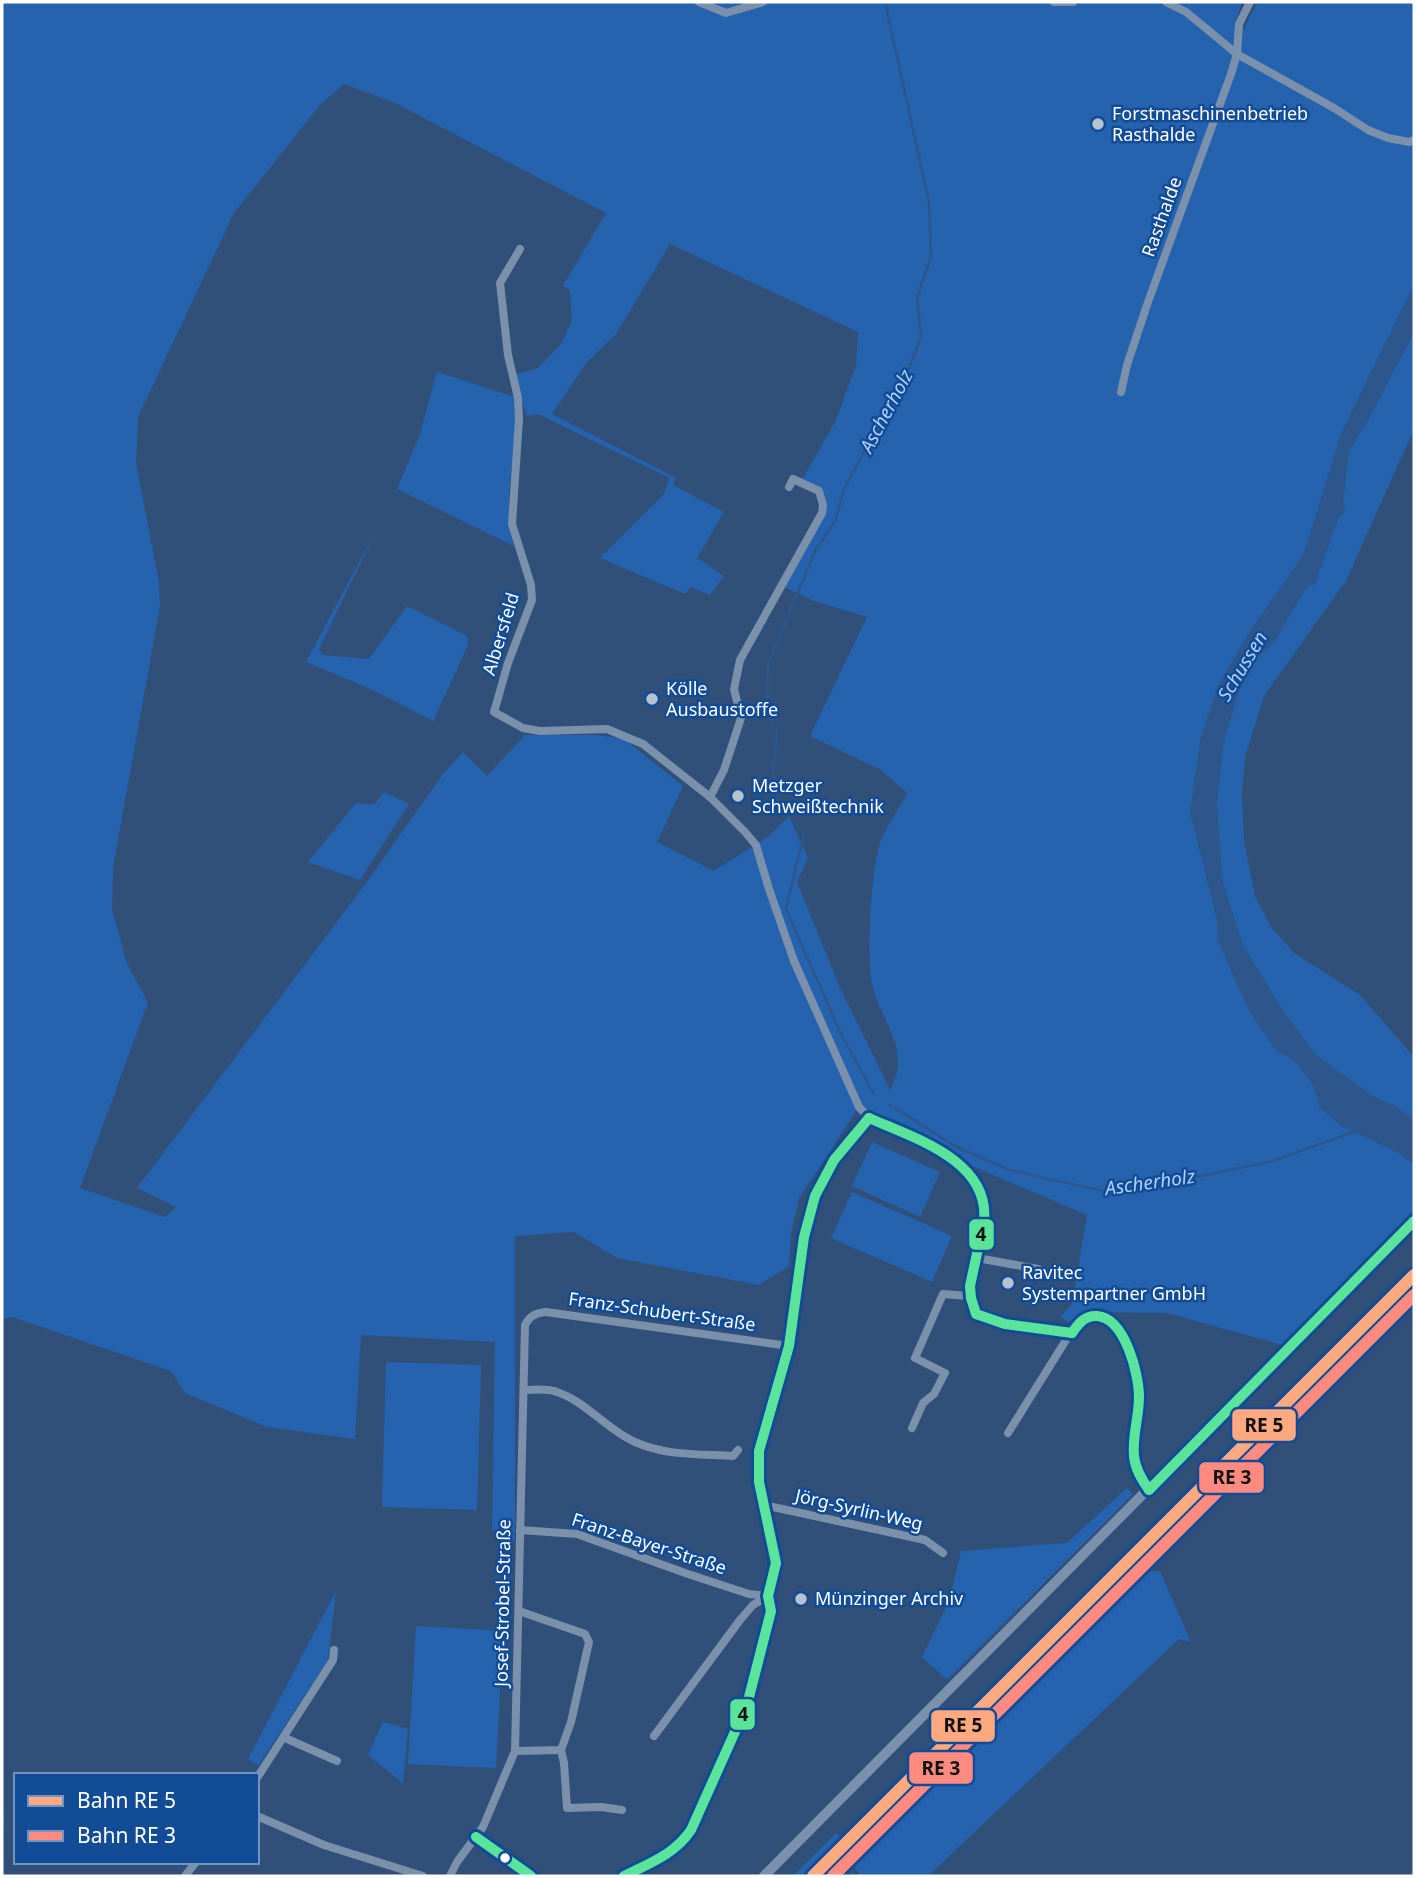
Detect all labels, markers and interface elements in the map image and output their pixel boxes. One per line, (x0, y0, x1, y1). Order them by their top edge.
place label: Forstmaschinenbetrieb Rasthalde (1112, 101, 1308, 146)
marker: Forstmaschinenbetrieb Rasthalde (1090, 116, 1106, 132)
street label: Rasthalde (1136, 173, 1187, 260)
water label: Ascherholz (852, 364, 919, 459)
street label: Albersfeld (476, 589, 524, 678)
water label: Schussen (1211, 626, 1273, 706)
place label: Kölle Ausbaustoffe (666, 676, 778, 721)
marker: Kölle Ausbaustoffe (644, 691, 660, 707)
place label: Metzger Schweißtechnik (752, 773, 884, 818)
marker: Metzger Schweißtechnik (730, 788, 746, 804)
water label: Ascherholz (1101, 1163, 1197, 1201)
line badge: 4 (968, 1218, 995, 1251)
text: 4 (976, 1221, 987, 1247)
place label: Ravitec Systempartner GmbH (1022, 1260, 1206, 1305)
marker: Ravitec Systempartner GmbH (1000, 1275, 1016, 1291)
street label: Franz-Schubert-Straße (567, 1286, 757, 1336)
line badge: RE 5 (1231, 1408, 1297, 1442)
text: RE 5 (1245, 1412, 1283, 1438)
line badge: RE 3 (1198, 1461, 1265, 1494)
text: RE 3 (1213, 1464, 1252, 1490)
street label: Jörg-Syrlin-Weg (791, 1482, 925, 1535)
street label: Franz-Bayer-Straße (569, 1507, 730, 1579)
street label: Josef-Strobel-Straße (489, 1519, 515, 1689)
place label: Münzinger Archiv (815, 1586, 964, 1610)
marker: Münzinger Archiv (793, 1591, 809, 1607)
line badge: 4 (729, 1698, 756, 1731)
text: 4 (738, 1701, 749, 1727)
line badge: RE 5 (930, 1709, 996, 1743)
text: RE 5 (944, 1712, 982, 1738)
line badge: RE 3 (908, 1751, 974, 1785)
text: RE 3 (922, 1755, 961, 1781)
legend (14, 1773, 259, 1864)
text: Bahn RE 5 (77, 1786, 176, 1814)
text: Bahn RE 3 (77, 1821, 176, 1849)
unlabelled marker (498, 1851, 512, 1865)

